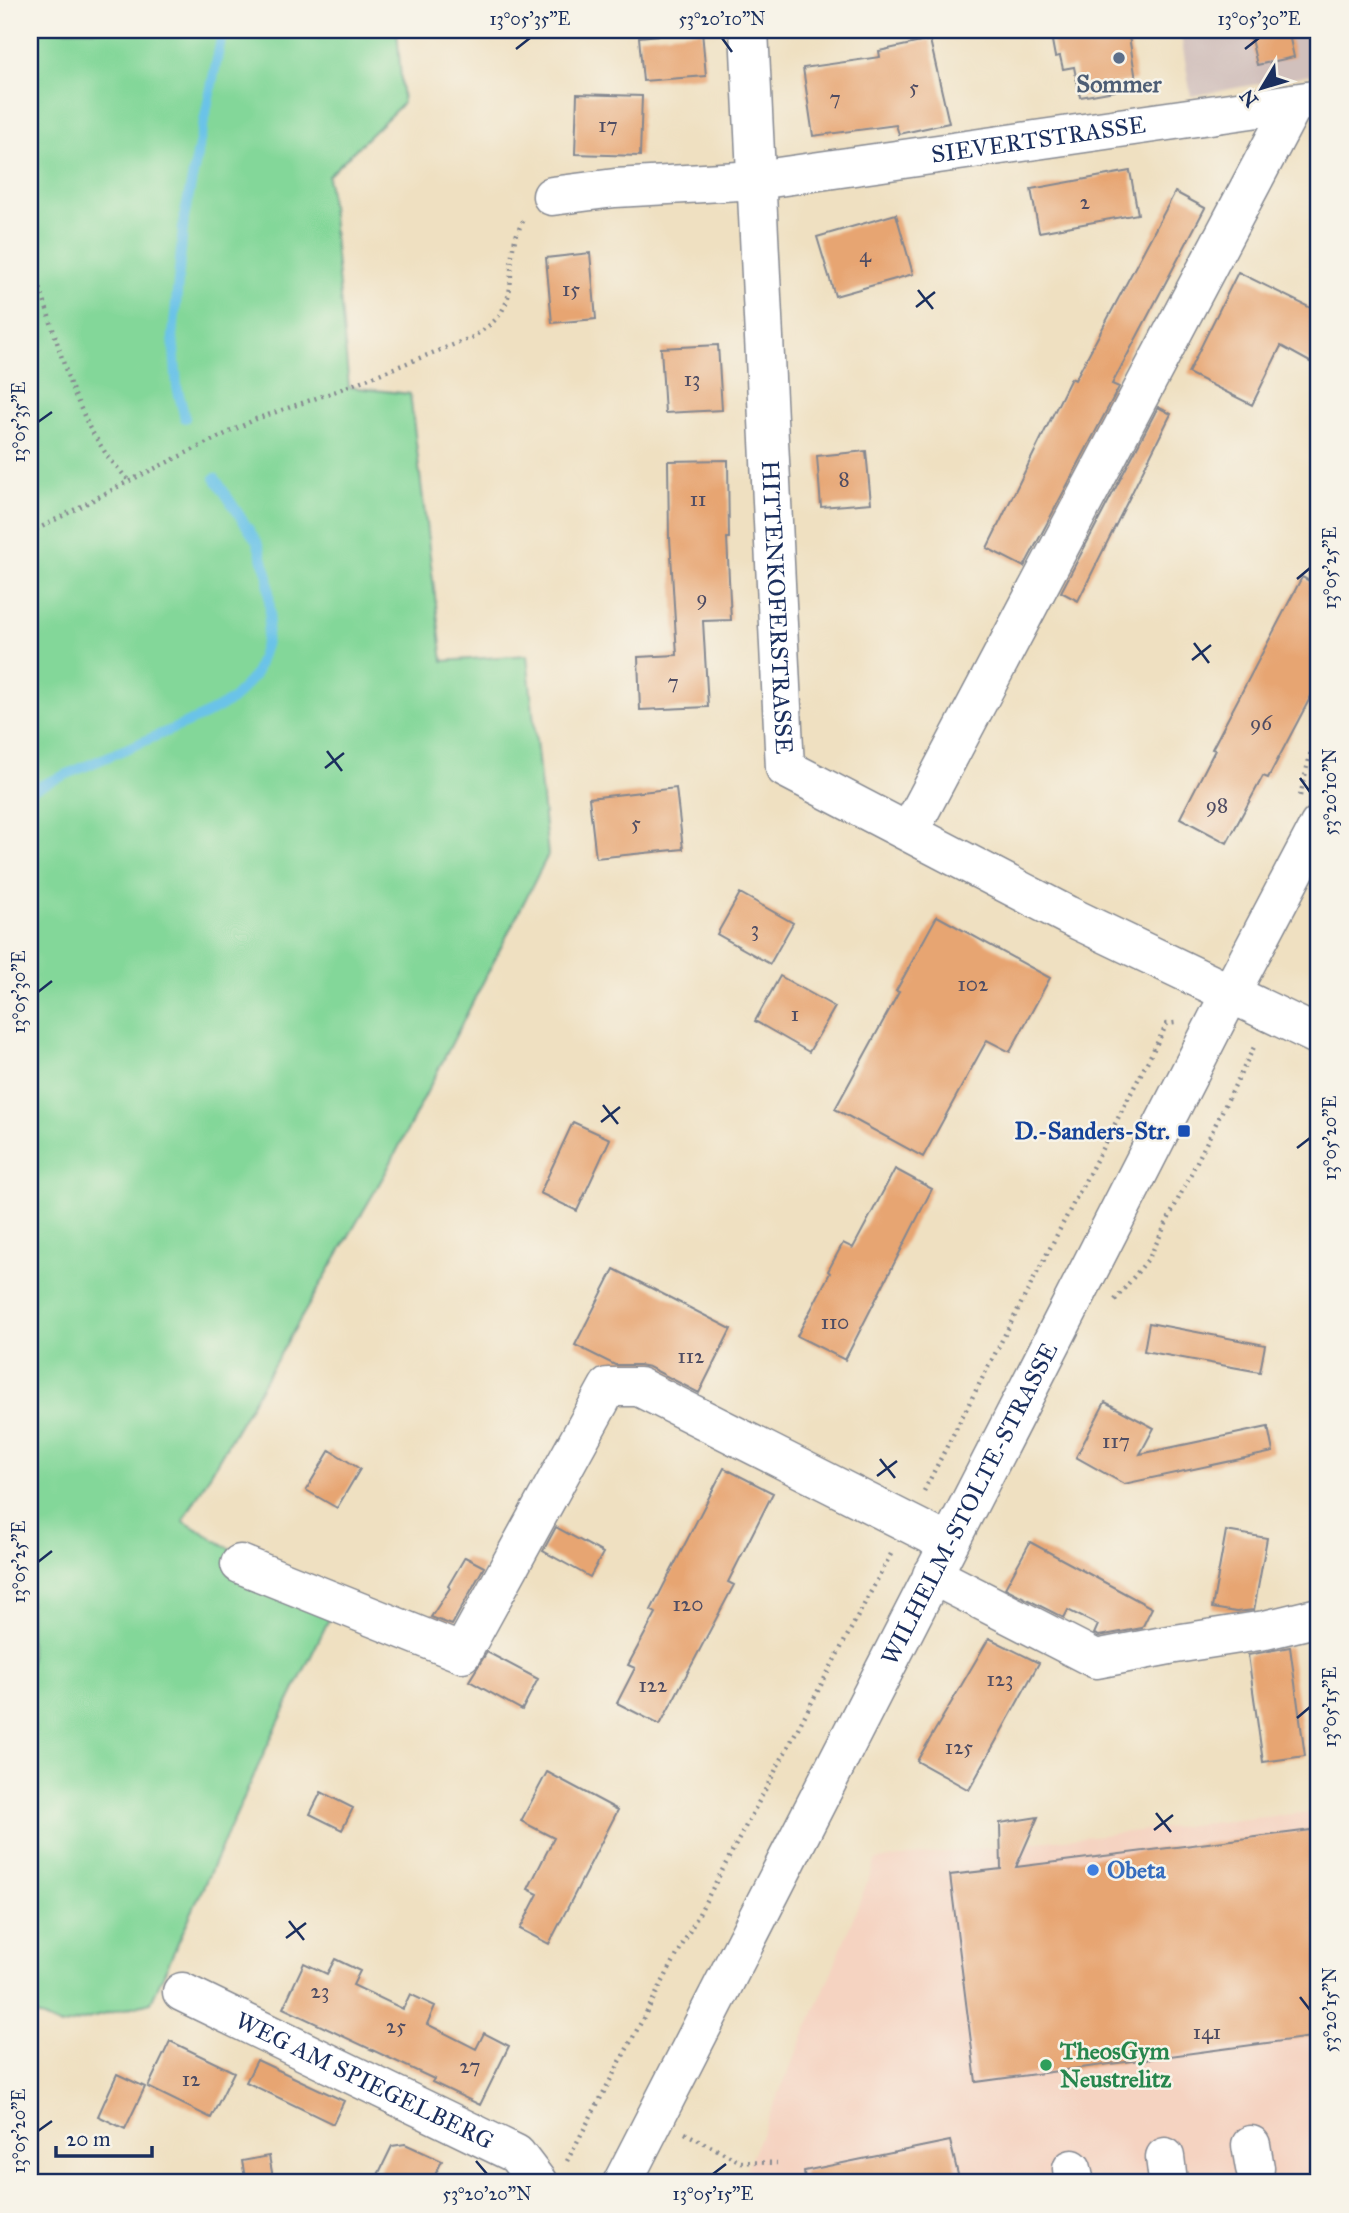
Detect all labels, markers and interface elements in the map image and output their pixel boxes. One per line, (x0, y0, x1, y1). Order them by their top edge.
text: 13°05'35"E (490, 8, 571, 30)
text: 53°20'10"N (678, 8, 766, 30)
text: 13°05'30"E (1217, 8, 1301, 30)
marker: Sommer (1111, 50, 1127, 66)
north arrow (1226, 52, 1296, 122)
place label: Sommer (1076, 69, 1163, 99)
house number: 5 (909, 74, 919, 100)
house number: 7 (829, 85, 841, 111)
text: N (1235, 85, 1263, 112)
street label: SIEVERTSTRASSE (929, 109, 1147, 170)
house number: 17 (598, 112, 618, 138)
house number: 2 (1080, 189, 1091, 215)
house number: 4 (859, 242, 872, 268)
house number: 15 (562, 276, 580, 302)
house number: 13 (684, 366, 700, 392)
text: 13°05'35"E (8, 381, 30, 463)
street label: HITTENKOFERSTRASSE (755, 460, 799, 755)
house number: 8 (838, 466, 850, 492)
house number: 11 (690, 486, 706, 512)
text: 13°05'25"E (1319, 527, 1341, 609)
house number: 9 (696, 585, 708, 611)
house number: 7 (667, 669, 679, 695)
house number: 96 (1250, 710, 1273, 736)
text: 53°20'10"N (1319, 748, 1341, 836)
house number: 98 (1206, 792, 1228, 818)
house number: 5 (631, 810, 641, 836)
house number: 3 (751, 916, 759, 942)
text: 13°05'30"E (8, 950, 30, 1034)
house number: 102 (958, 971, 989, 997)
house number: 1 (791, 1001, 799, 1027)
text: 13°05'20"E (1319, 1096, 1341, 1180)
place label: D.-Sanders-Str. (1015, 1116, 1170, 1146)
marker: D.-Sanders-Str. (1176, 1123, 1192, 1139)
house number: 110 (821, 1309, 849, 1335)
street label: WILHELM-STOLTE-STRASSE (874, 1337, 1064, 1670)
house number: 112 (678, 1343, 705, 1369)
house number: 117 (1102, 1428, 1130, 1454)
text: 13°05'25"E (8, 1521, 30, 1603)
house number: 120 (673, 1591, 703, 1617)
house number: 123 (986, 1666, 1014, 1692)
text: 13°05'15"E (1319, 1667, 1341, 1747)
house number: 122 (639, 1672, 668, 1698)
house number: 125 (945, 1734, 973, 1760)
place label: Obeta (1107, 1855, 1166, 1885)
marker: Obeta (1085, 1862, 1101, 1878)
text: 53°20'15"N (1319, 1968, 1341, 2052)
house number: 23 (311, 1978, 329, 2004)
street label: WEG AM SPIEGELBERG (231, 2005, 499, 2156)
house number: 25 (386, 2013, 406, 2039)
house number: 141 (1193, 2019, 1221, 2045)
place label: TheosGym Neustrelitz (1059, 2036, 1172, 2094)
house number: 27 (460, 2053, 481, 2079)
marker: TheosGym Neustrelitz (1038, 2057, 1054, 2073)
house number: 12 (182, 2066, 201, 2092)
text: 13°05'20"E (8, 2089, 30, 2173)
scale bar (56, 2115, 152, 2159)
text: 20 m (66, 2126, 111, 2152)
text: 53°20'20"N (443, 2183, 531, 2205)
text: 13°05'15"E (673, 2183, 753, 2205)

